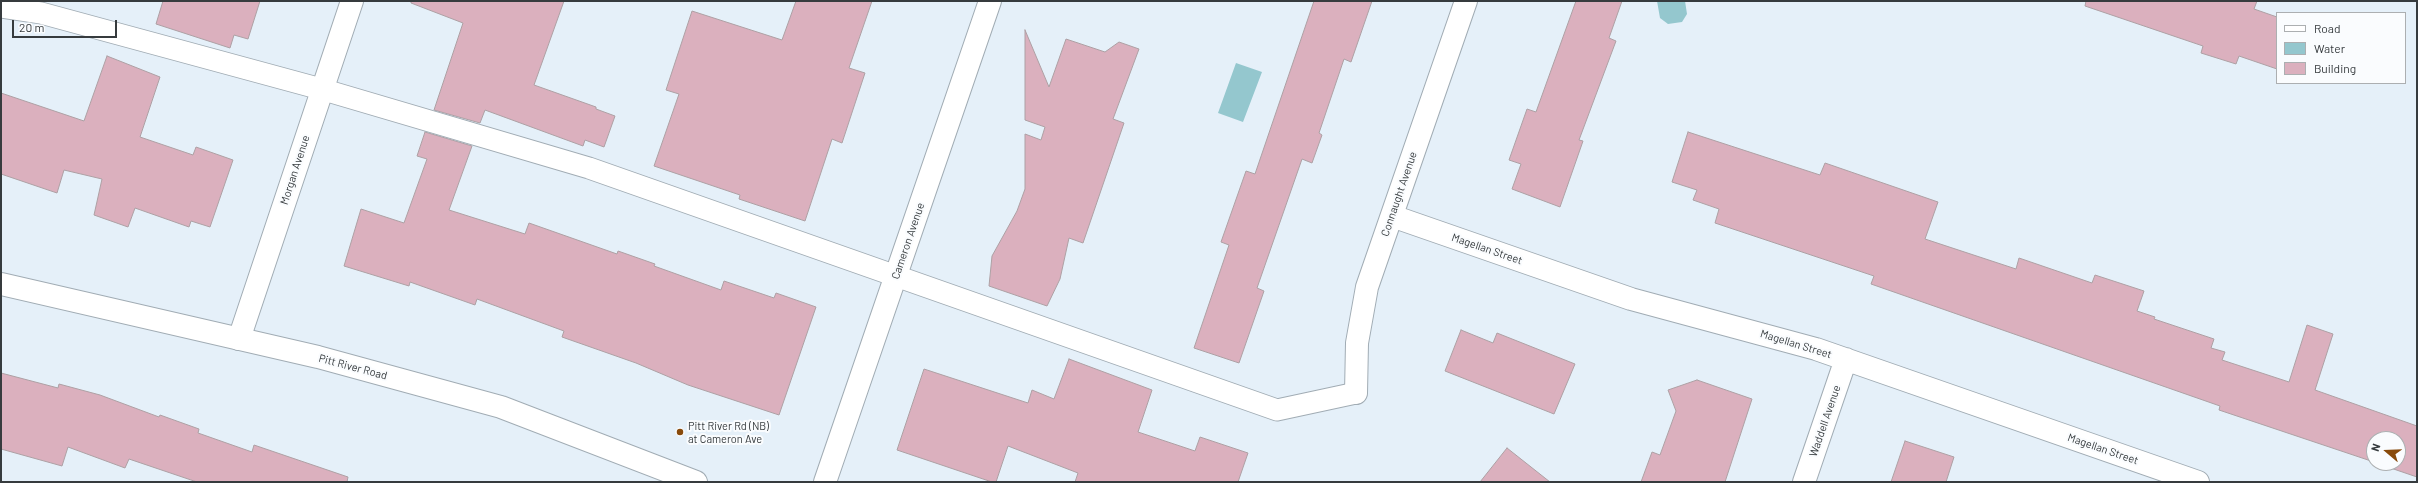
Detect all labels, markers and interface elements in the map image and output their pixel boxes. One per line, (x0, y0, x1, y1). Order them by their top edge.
scale bar (14, 12, 119, 38)
legend (2276, 12, 2406, 84)
text: 20 m (19, 20, 45, 34)
text: Road (2314, 21, 2341, 35)
text: Water (2314, 41, 2345, 55)
text: Building (2314, 61, 2356, 75)
street label: Morgan Avenue (278, 134, 312, 206)
street label: Connaught Avenue (1378, 150, 1420, 238)
street label: Cameron Avenue (889, 201, 927, 281)
street label: Magellan Street (1450, 231, 1524, 267)
street label: Magellan Street (1759, 327, 1833, 361)
street label: Pitt River Road (317, 352, 389, 382)
street label: Waddell Avenue (1807, 383, 1843, 459)
place label: Pitt River Rd (NB) at Cameron Ave (688, 419, 769, 445)
marker: Pitt River Rd (NB) at Cameron Ave (675, 427, 685, 437)
street label: Magellan Street (2066, 431, 2140, 467)
north arrow (2366, 431, 2406, 471)
text: N (2368, 442, 2382, 453)

